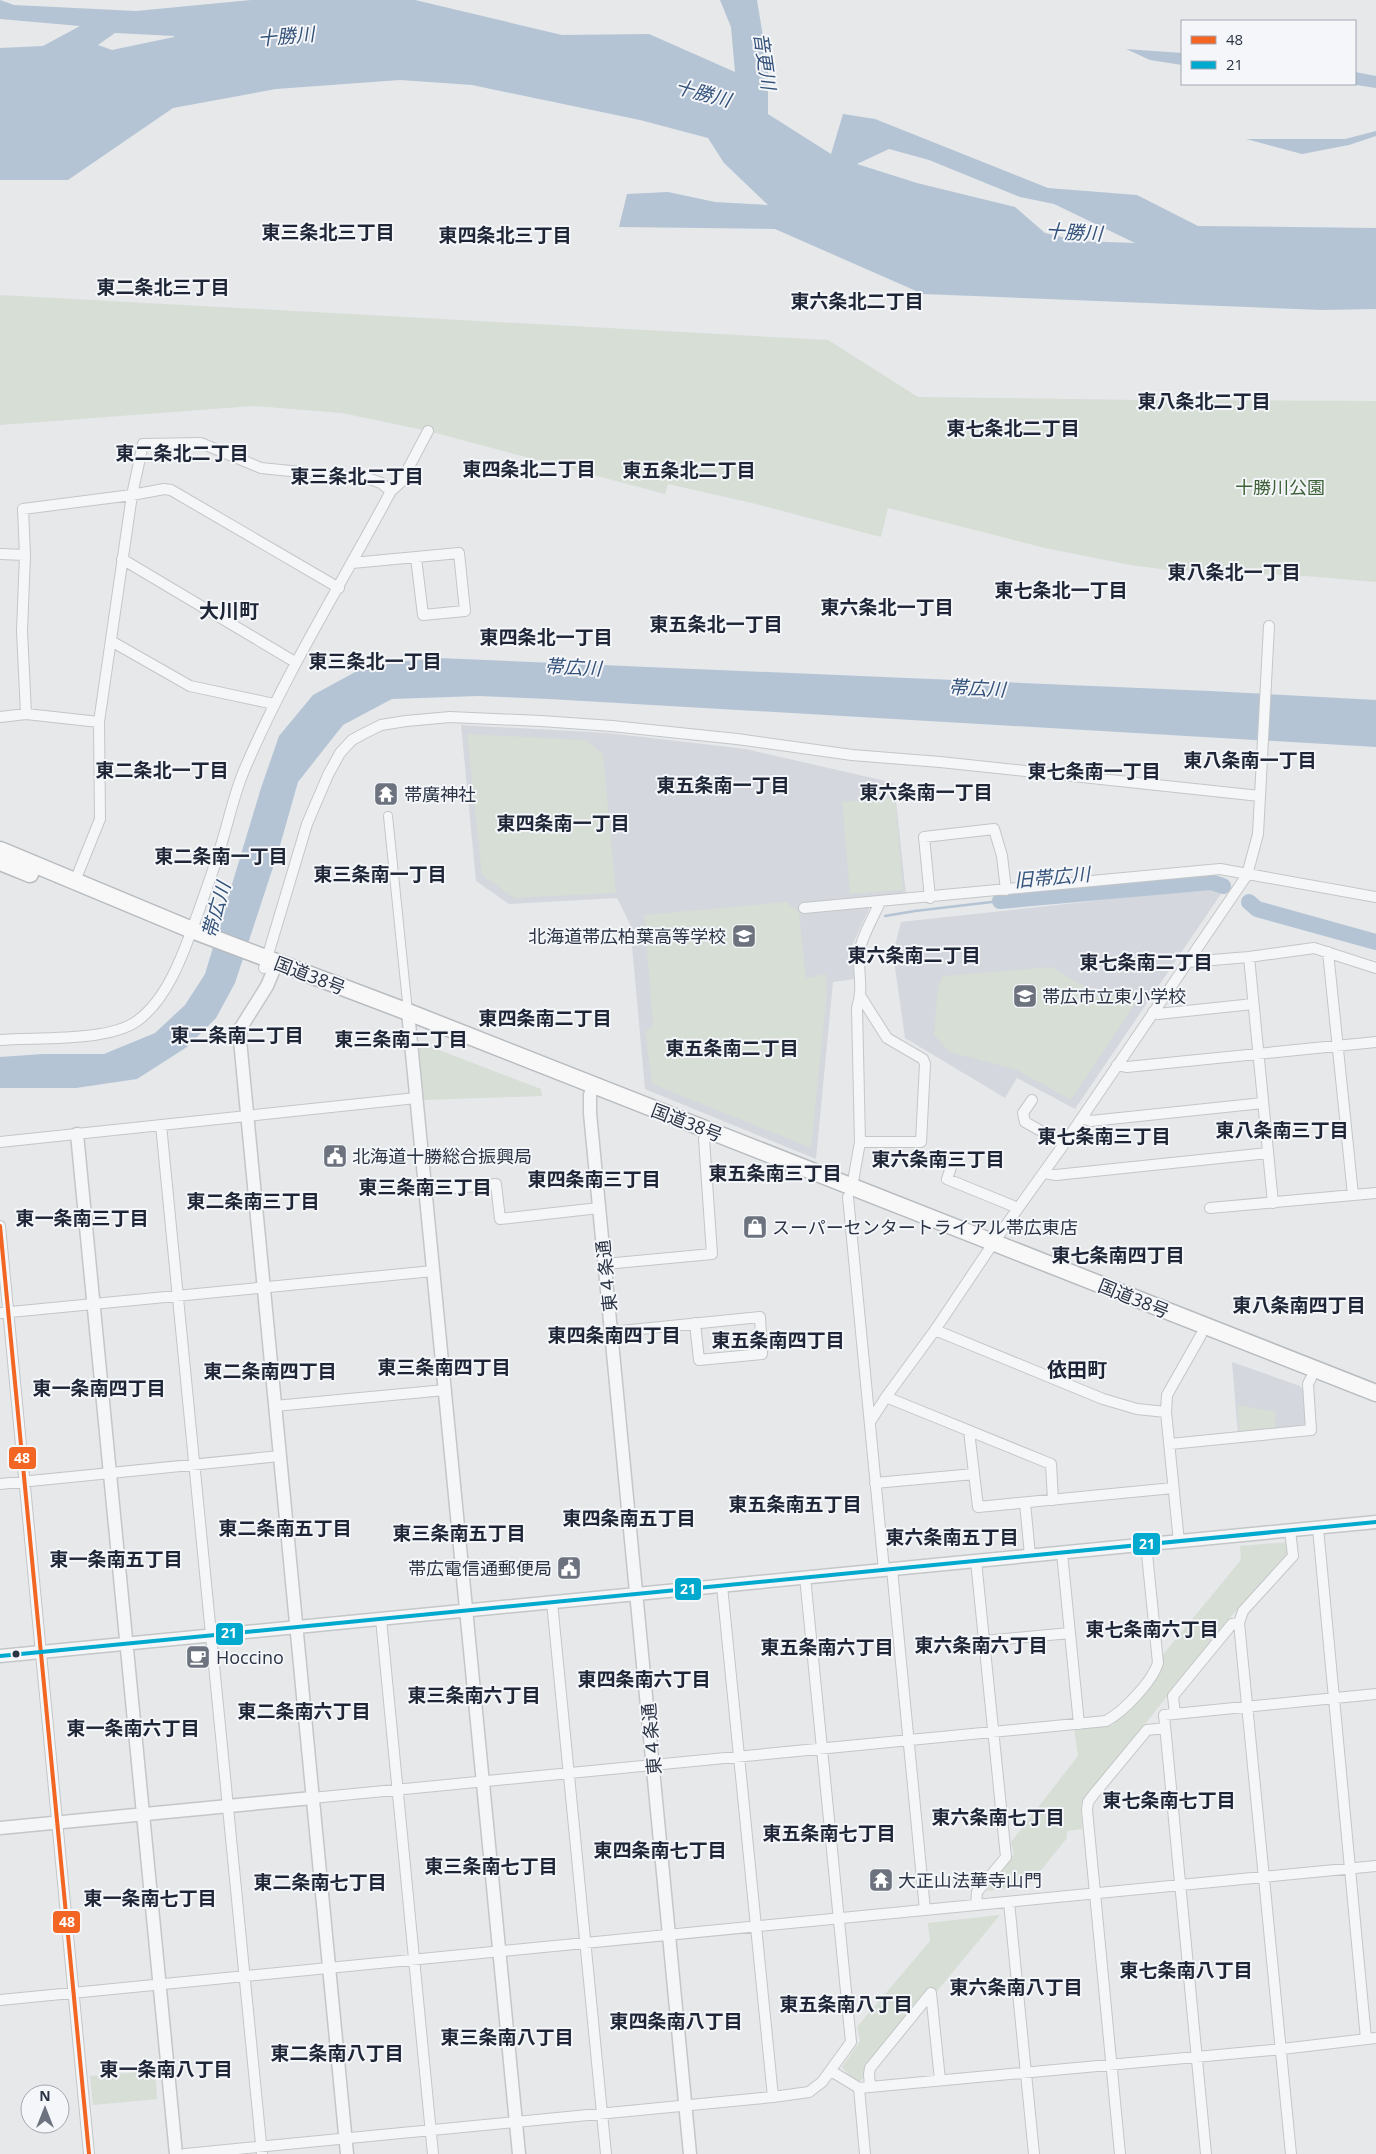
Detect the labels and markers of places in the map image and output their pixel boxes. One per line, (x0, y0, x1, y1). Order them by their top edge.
temple icon: 帯廣神社 (373, 781, 399, 807)
place label: 帯廣神社 (404, 782, 476, 806)
school or university icon: 北海道帯広柏葉高等学校 (731, 923, 757, 949)
place label: 北海道帯広柏葉高等学校 (528, 924, 726, 948)
school or university icon: 帯広市立東小学校 (1012, 983, 1038, 1009)
place label: 帯広市立東小学校 (1042, 984, 1186, 1008)
public building icon: 北海道十勝総合振興局 (322, 1143, 348, 1169)
place label: 北海道十勝総合振興局 (352, 1144, 532, 1168)
shop icon: スーパーセンタートライアル帯広東店 (742, 1214, 768, 1240)
place label: スーパーセンタートライアル帯広東店 (772, 1215, 1078, 1239)
public building icon: 帯広電信通郵便局 (556, 1555, 582, 1581)
place label: 帯広電信通郵便局 (408, 1556, 552, 1580)
cafe icon: Hoccino (185, 1644, 211, 1670)
place label: Hoccino (216, 1645, 284, 1669)
unlabelled marker (11, 1649, 21, 1659)
temple icon: 大正山法華寺山門 (868, 1867, 894, 1893)
place label: 大正山法華寺山門 (898, 1868, 1042, 1892)

